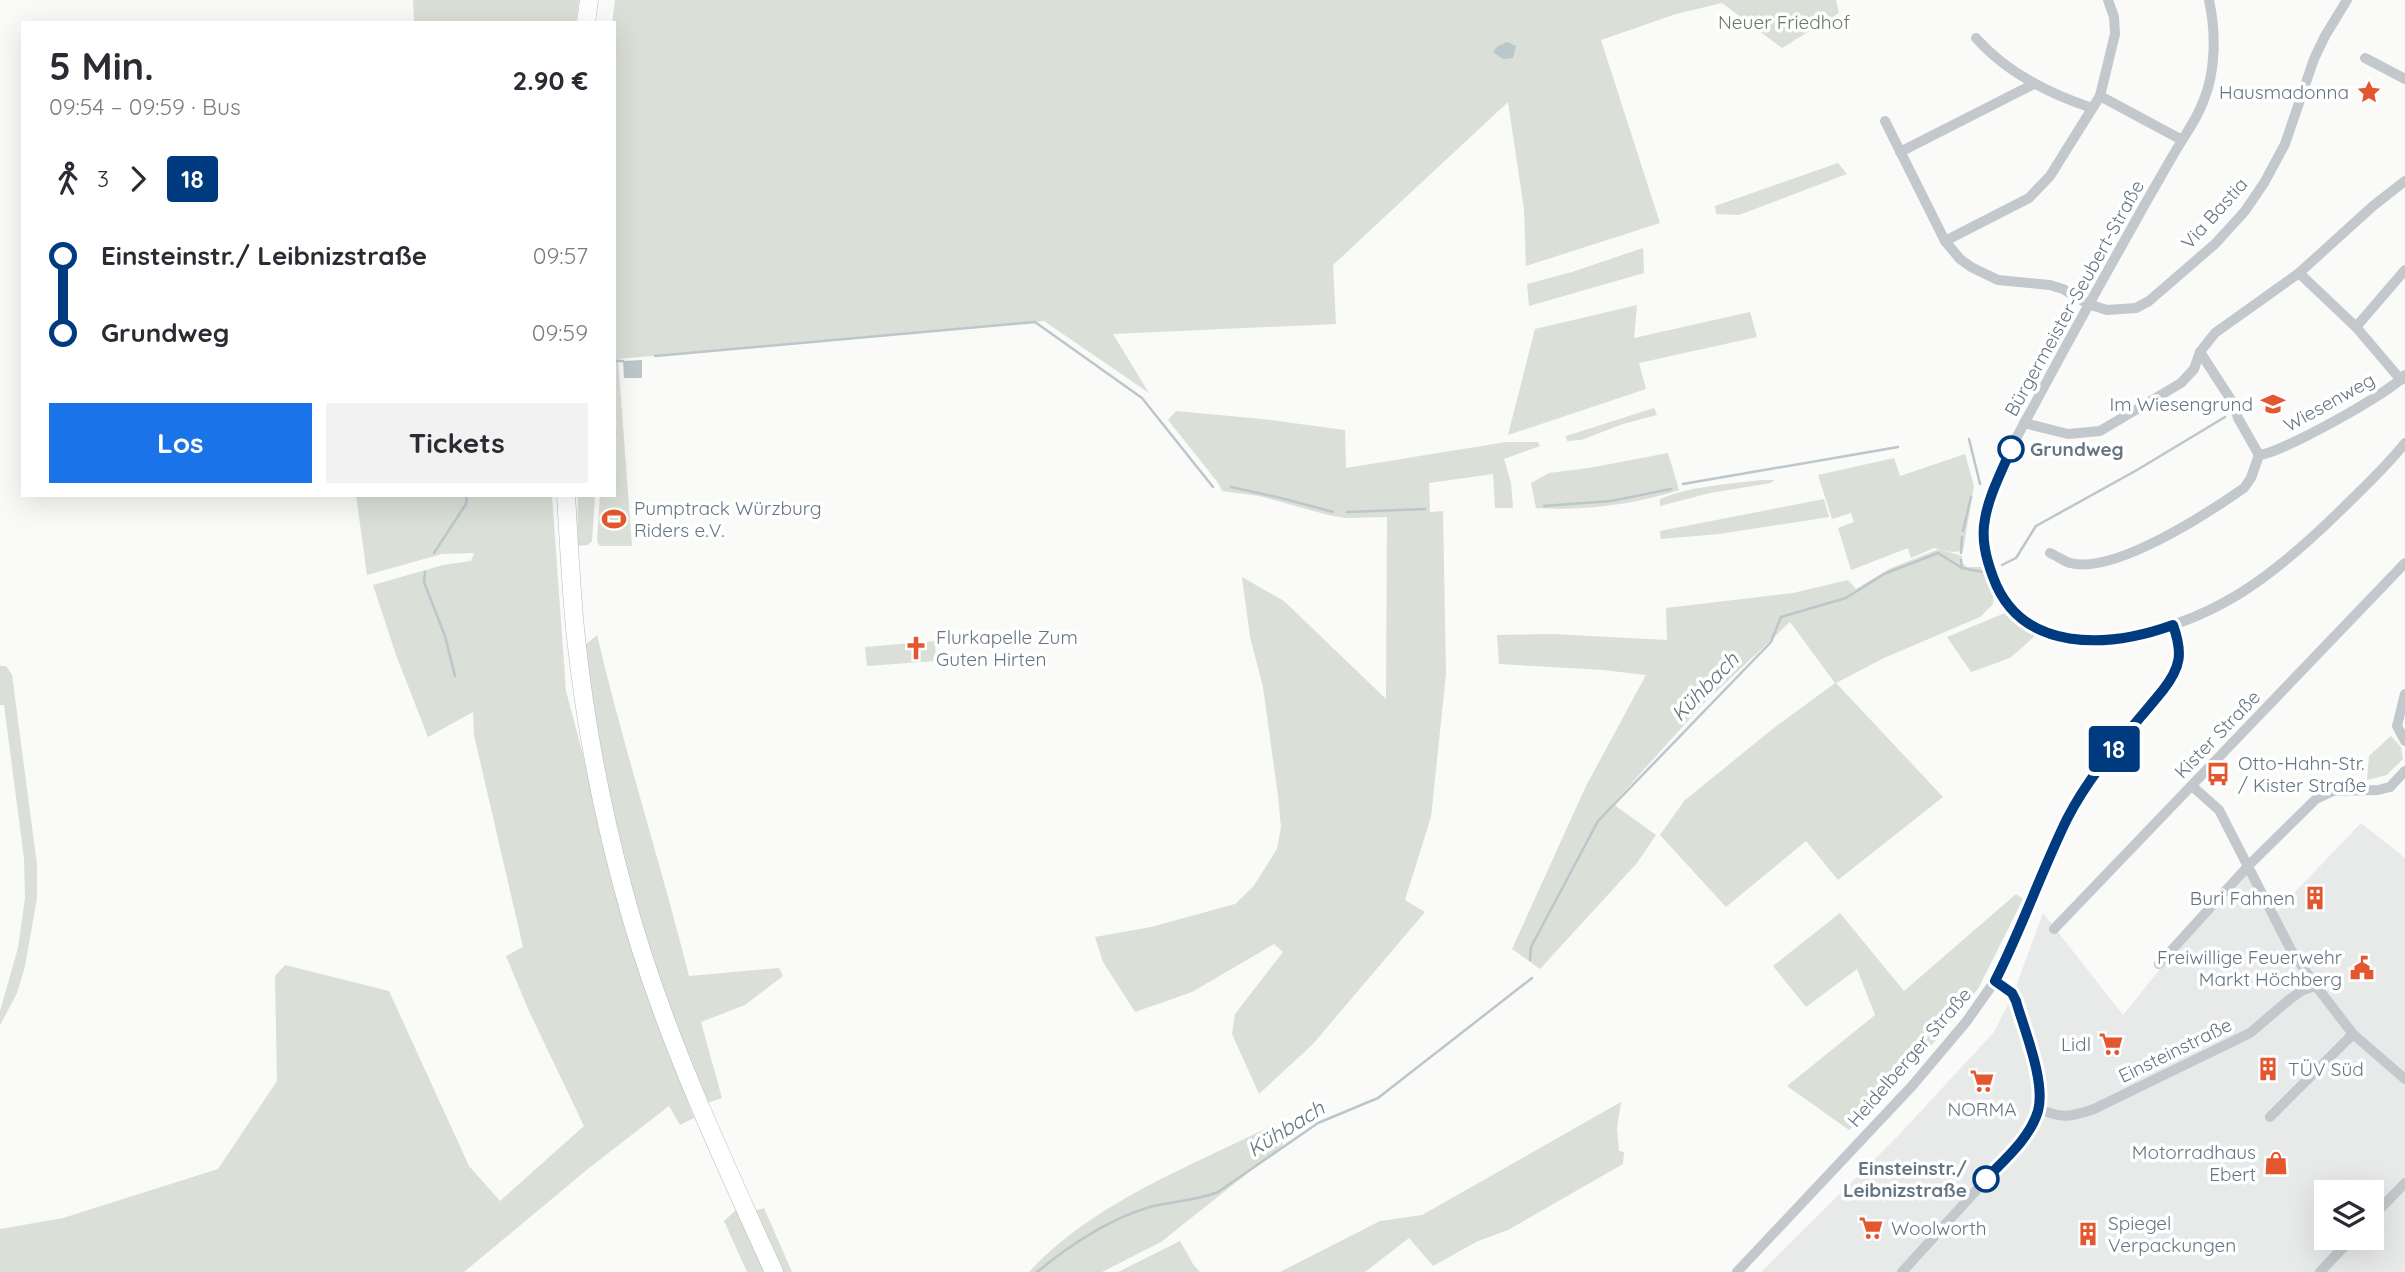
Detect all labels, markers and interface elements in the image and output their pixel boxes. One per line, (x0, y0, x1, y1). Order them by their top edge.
park label: Neuer Friedhof (1718, 10, 1850, 34)
text: 5 Min. (49, 42, 154, 90)
text: 2.90 € (512, 64, 588, 97)
place icon: Hausmadonna (2355, 78, 2383, 106)
place label: Hausmadonna (2219, 80, 2349, 104)
text: 09:54 – 09:59 · Bus (49, 92, 241, 121)
icon: walk (49, 160, 87, 198)
icon: forward (119, 160, 157, 198)
text: 3 (97, 164, 109, 193)
text: 18 (181, 164, 204, 194)
street label: Via Bastia (2176, 172, 2252, 254)
street label: Bürgermeister-Seubert-Straße (1999, 176, 2149, 420)
text: Einsteinstr./ Leibnizstraße (101, 239, 427, 272)
text: 09:57 (533, 241, 588, 270)
text: Grundweg (101, 316, 229, 349)
text: 09:59 (532, 318, 588, 347)
street label: Wiesenweg (2279, 367, 2379, 437)
school or university icon: Im Wiesengrund (2259, 390, 2287, 418)
place label: Im Wiesengrund (2109, 392, 2253, 416)
button: Los (49, 403, 312, 483)
button: Tickets (326, 403, 588, 483)
marker: Grundweg (1998, 436, 2024, 462)
place label: Grundweg (2030, 437, 2124, 461)
place label: Pumptrack Würzburg Riders e.V. (634, 496, 822, 542)
sports icon: Pumptrack Würzburg Riders e.V. (600, 505, 628, 533)
place label: Flurkapelle Zum Guten Hirten (936, 625, 1078, 671)
church icon: Flurkapelle Zum Guten Hirten (902, 634, 930, 662)
water label: Kühbach (1665, 646, 1744, 726)
street label: Kister Straße (2169, 685, 2265, 783)
line badge: 18 (2082, 726, 2146, 772)
text: 18 (2103, 734, 2125, 764)
place label: Otto-Hahn-Str. / Kister Straße (2238, 751, 2366, 797)
bus stop icon: Otto-Hahn-Str. / Kister Straße (2204, 760, 2232, 788)
building icon: Buri Fahnen (2301, 884, 2329, 912)
place label: Buri Fahnen (2190, 886, 2295, 910)
place label: Freiwillige Feuerwehr Markt Höchberg (2157, 945, 2343, 991)
public building icon: Freiwillige Feuerwehr Markt Höchberg (2348, 954, 2376, 982)
street label: Heidelberger Straße (1842, 982, 1976, 1132)
street label: Einsteinstraße (2114, 1012, 2236, 1088)
supermarket icon: Lidl (2097, 1030, 2125, 1058)
place label: Lidl (2061, 1032, 2091, 1056)
building icon: TÜV Süd (2254, 1055, 2282, 1083)
place label: TÜV Süd (2288, 1057, 2364, 1081)
supermarket icon: NORMA (1968, 1067, 1996, 1095)
water label: Kühbach (1242, 1094, 1330, 1162)
place label: NORMA (1947, 1097, 2017, 1121)
place label: Motorradhaus Ebert (2132, 1140, 2256, 1186)
shop icon: Motorradhaus Ebert (2262, 1149, 2290, 1177)
place label: Einsteinstr./ Leibnizstraße (1843, 1156, 1967, 1202)
marker: Einsteinstr./ Leibnizstraße (1973, 1166, 1999, 1192)
map controls (2314, 1180, 2384, 1250)
button: layers (2314, 1180, 2384, 1250)
place label: Spiegel Verpackungen (2108, 1211, 2236, 1257)
supermarket icon: Woolworth (1857, 1214, 1885, 1242)
place label: Woolworth (1891, 1216, 1986, 1240)
building icon: Spiegel Verpackungen (2074, 1220, 2102, 1248)

